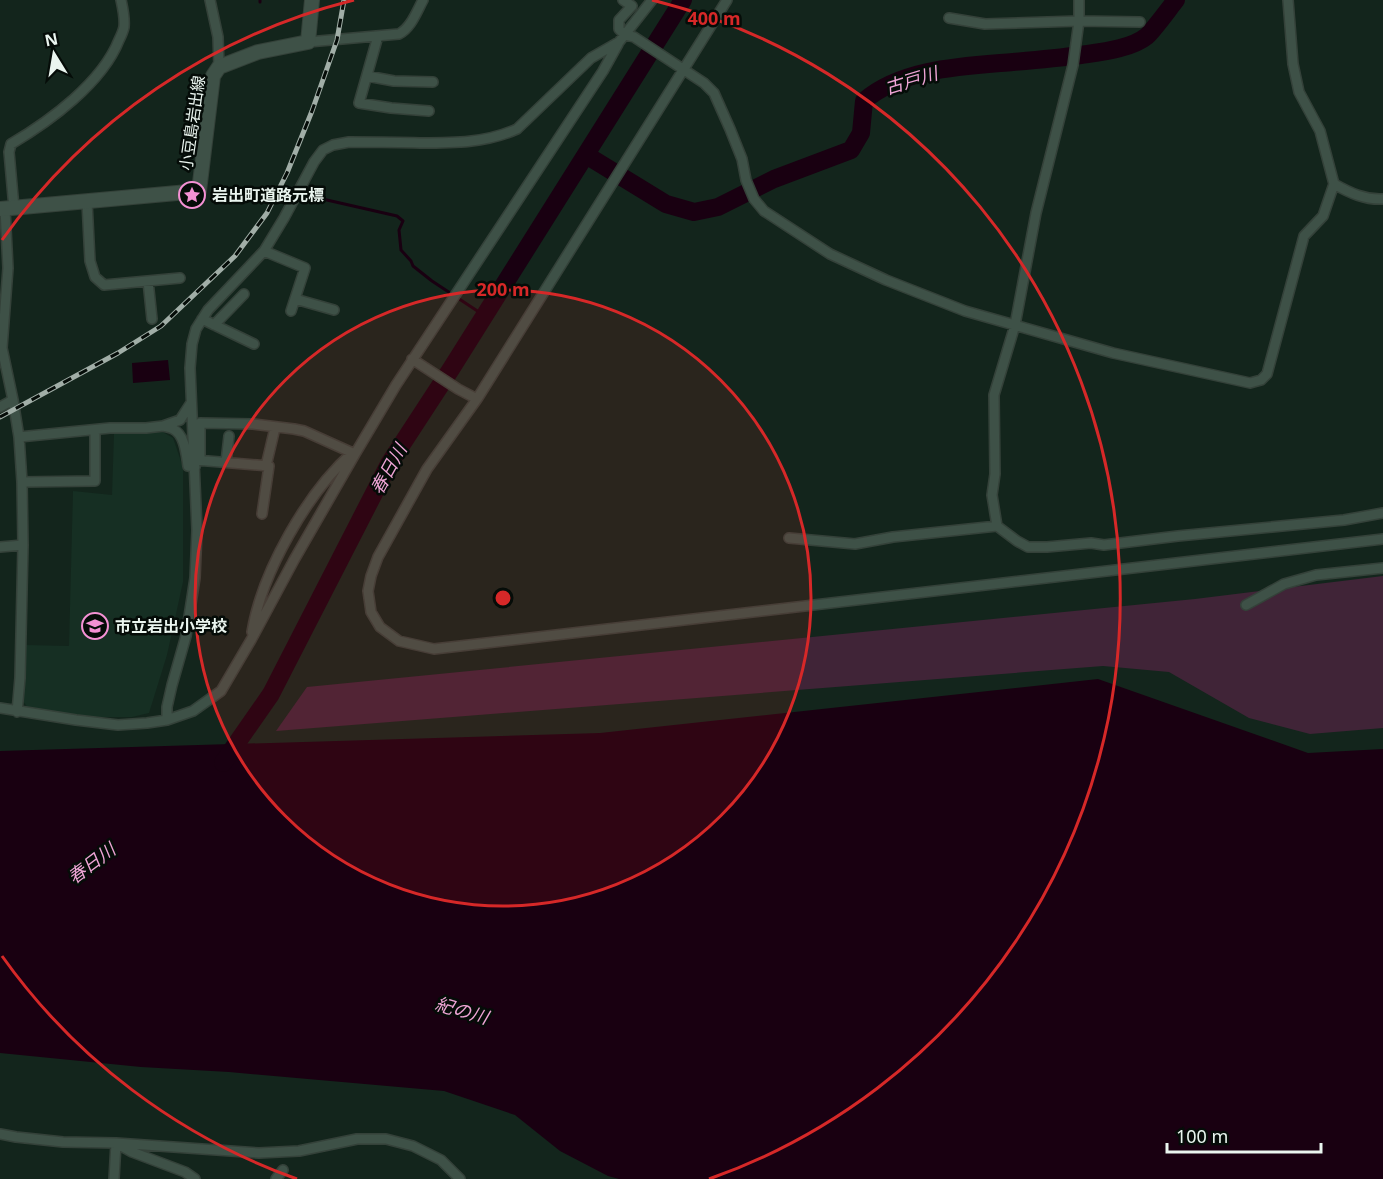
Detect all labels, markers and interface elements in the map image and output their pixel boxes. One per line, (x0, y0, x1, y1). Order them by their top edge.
text: 400 m (687, 6, 741, 30)
north arrow (24, 24, 84, 84)
text: N (43, 27, 60, 51)
water label: 古戸川 (882, 60, 942, 99)
street label: 小豆島岩出線 (174, 74, 210, 172)
place icon: 岩出町道路元標 (177, 180, 207, 210)
place label: 岩出町道路元標 (212, 184, 324, 206)
text: 200 m (476, 277, 530, 301)
water label: 春日川 (364, 438, 413, 498)
centre of rings (493, 588, 513, 608)
school or university icon: 市立岩出小学校 (80, 611, 110, 641)
place label: 市立岩出小学校 (115, 615, 227, 637)
water label: 春日川 (62, 836, 121, 889)
water label: 紀の川 (433, 991, 493, 1030)
scale bar (1167, 1116, 1322, 1154)
text: 100 m (1176, 1124, 1228, 1148)

